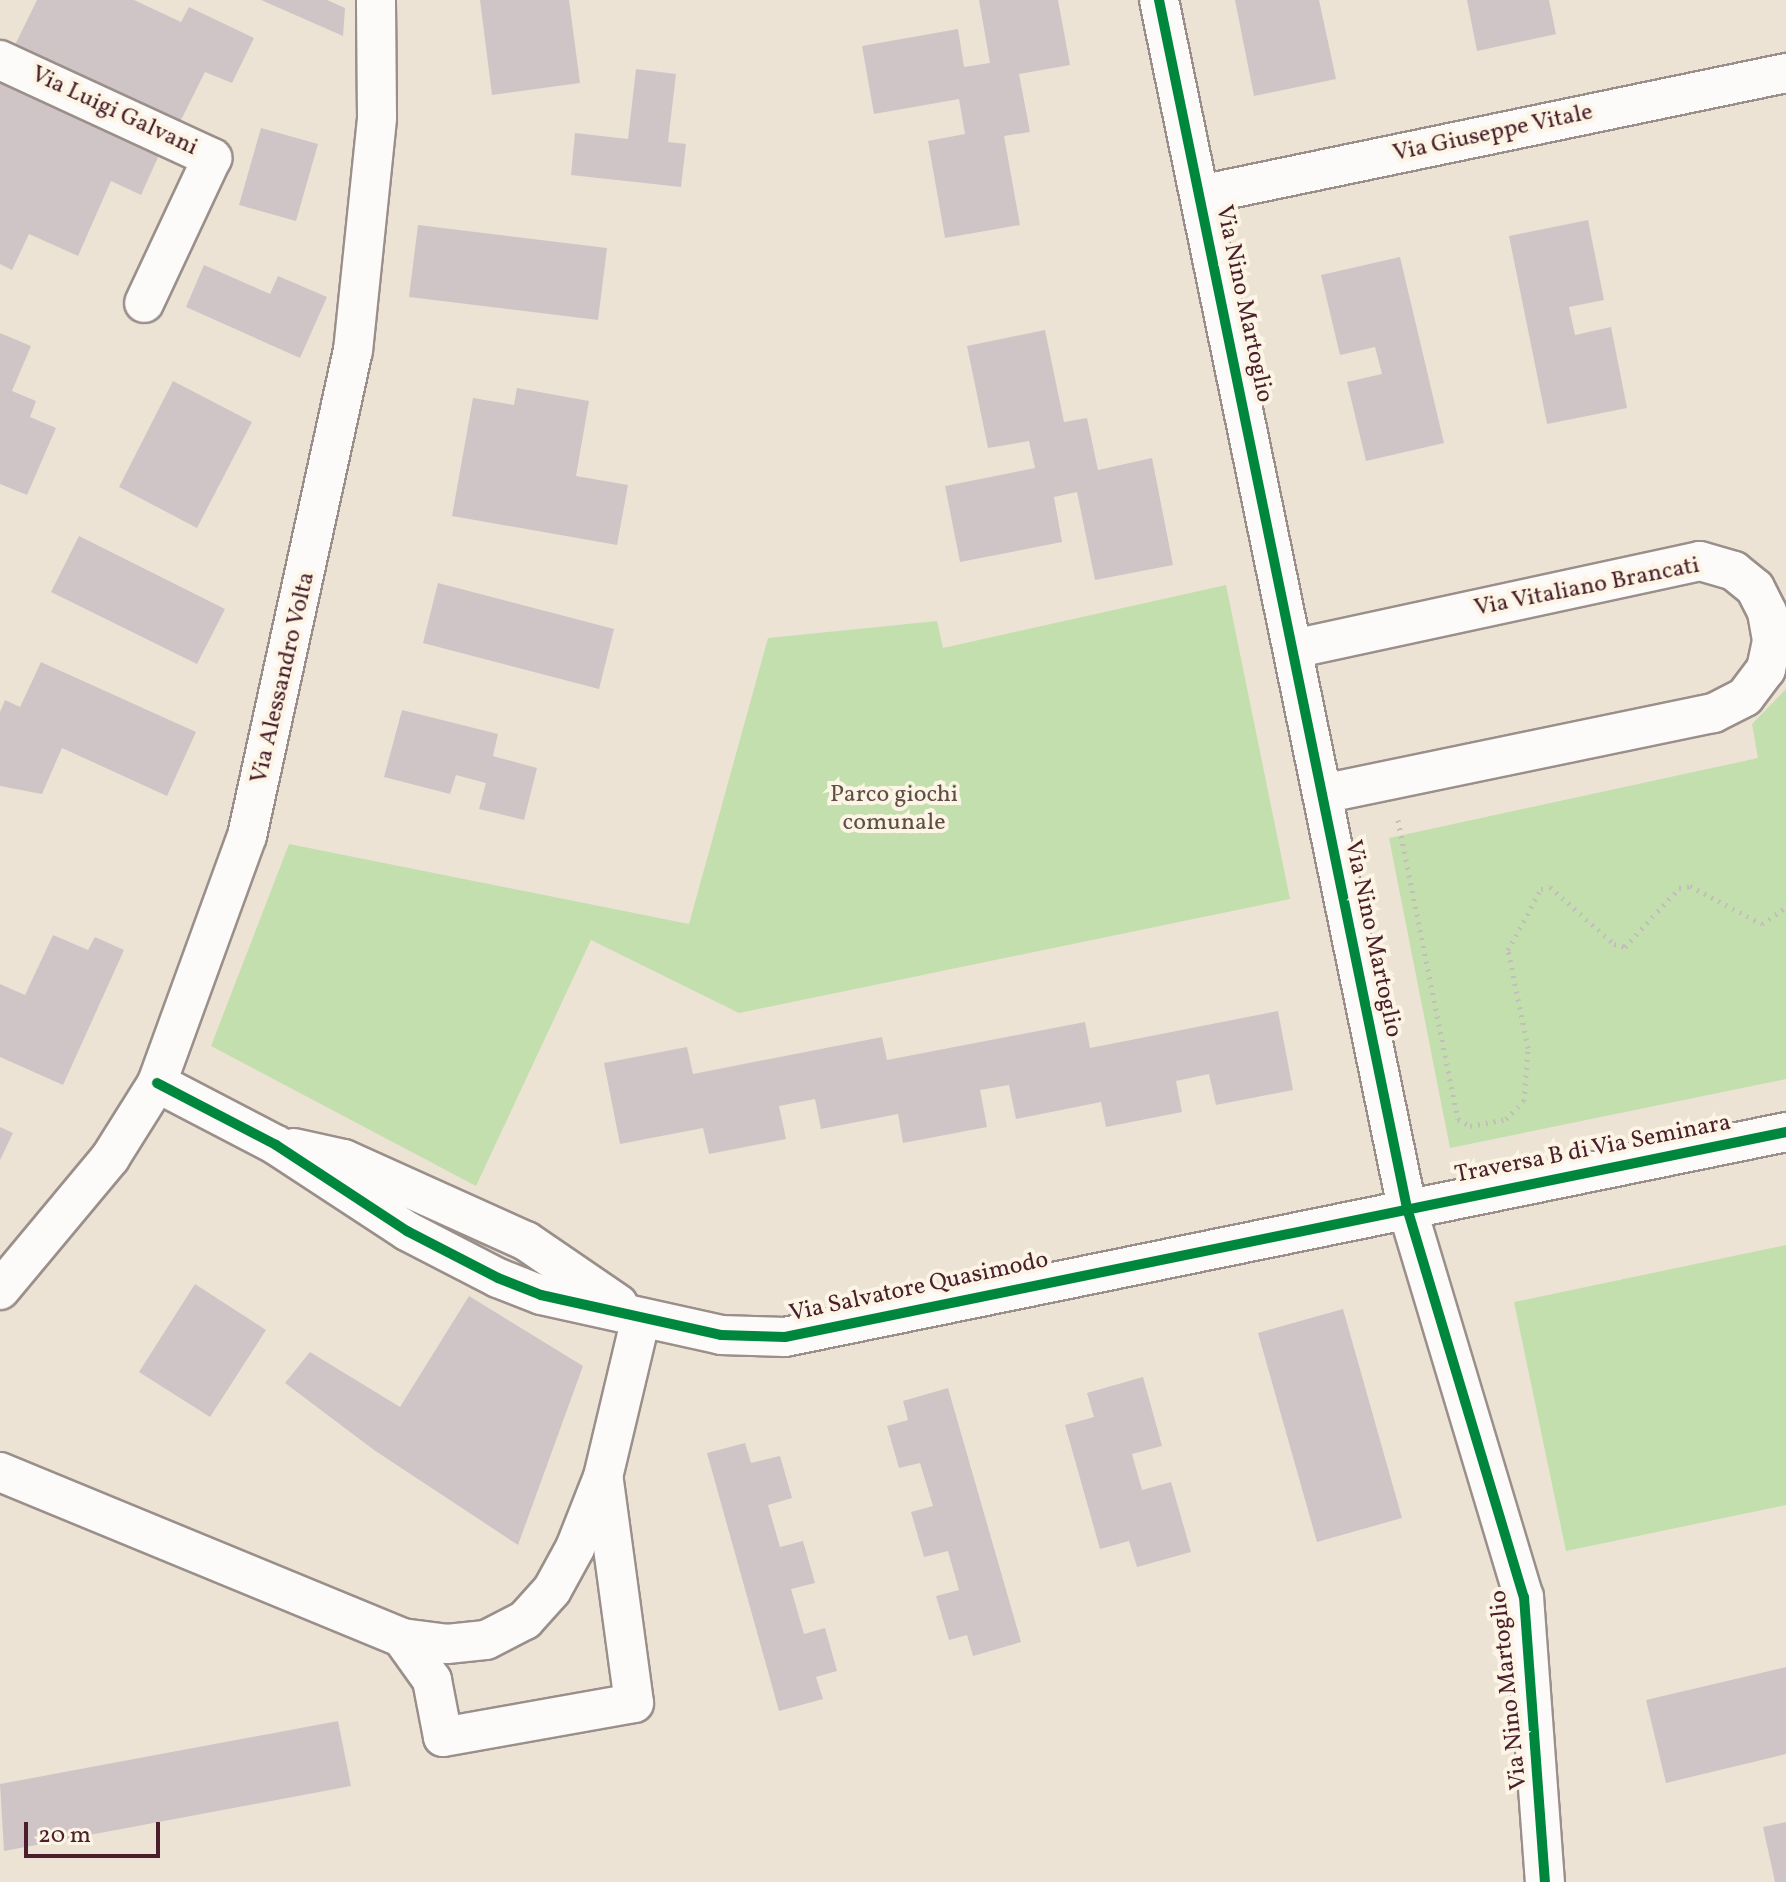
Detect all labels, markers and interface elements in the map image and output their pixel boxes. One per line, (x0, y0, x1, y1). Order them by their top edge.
street label: Via Luigi Galvani (26, 61, 202, 163)
street label: Via Giuseppe Vitale (1390, 99, 1596, 169)
street label: Via Nino Martoglio (1208, 203, 1278, 405)
street label: Via Vitaliano Brancati (1472, 552, 1702, 624)
street label: Via Alessandro Volta (246, 569, 322, 787)
park label: Parco giochi comunale (830, 782, 958, 838)
street label: Via Nino Martoglio (1337, 838, 1407, 1040)
street label: Traversa B di Via Seminara (1452, 1109, 1734, 1191)
street label: Via Salvatore Quasimodo (787, 1246, 1051, 1330)
street label: Via Nino Martoglio (1485, 1589, 1535, 1791)
scale bar (28, 1806, 164, 1856)
text: 20 m (38, 1819, 91, 1853)

